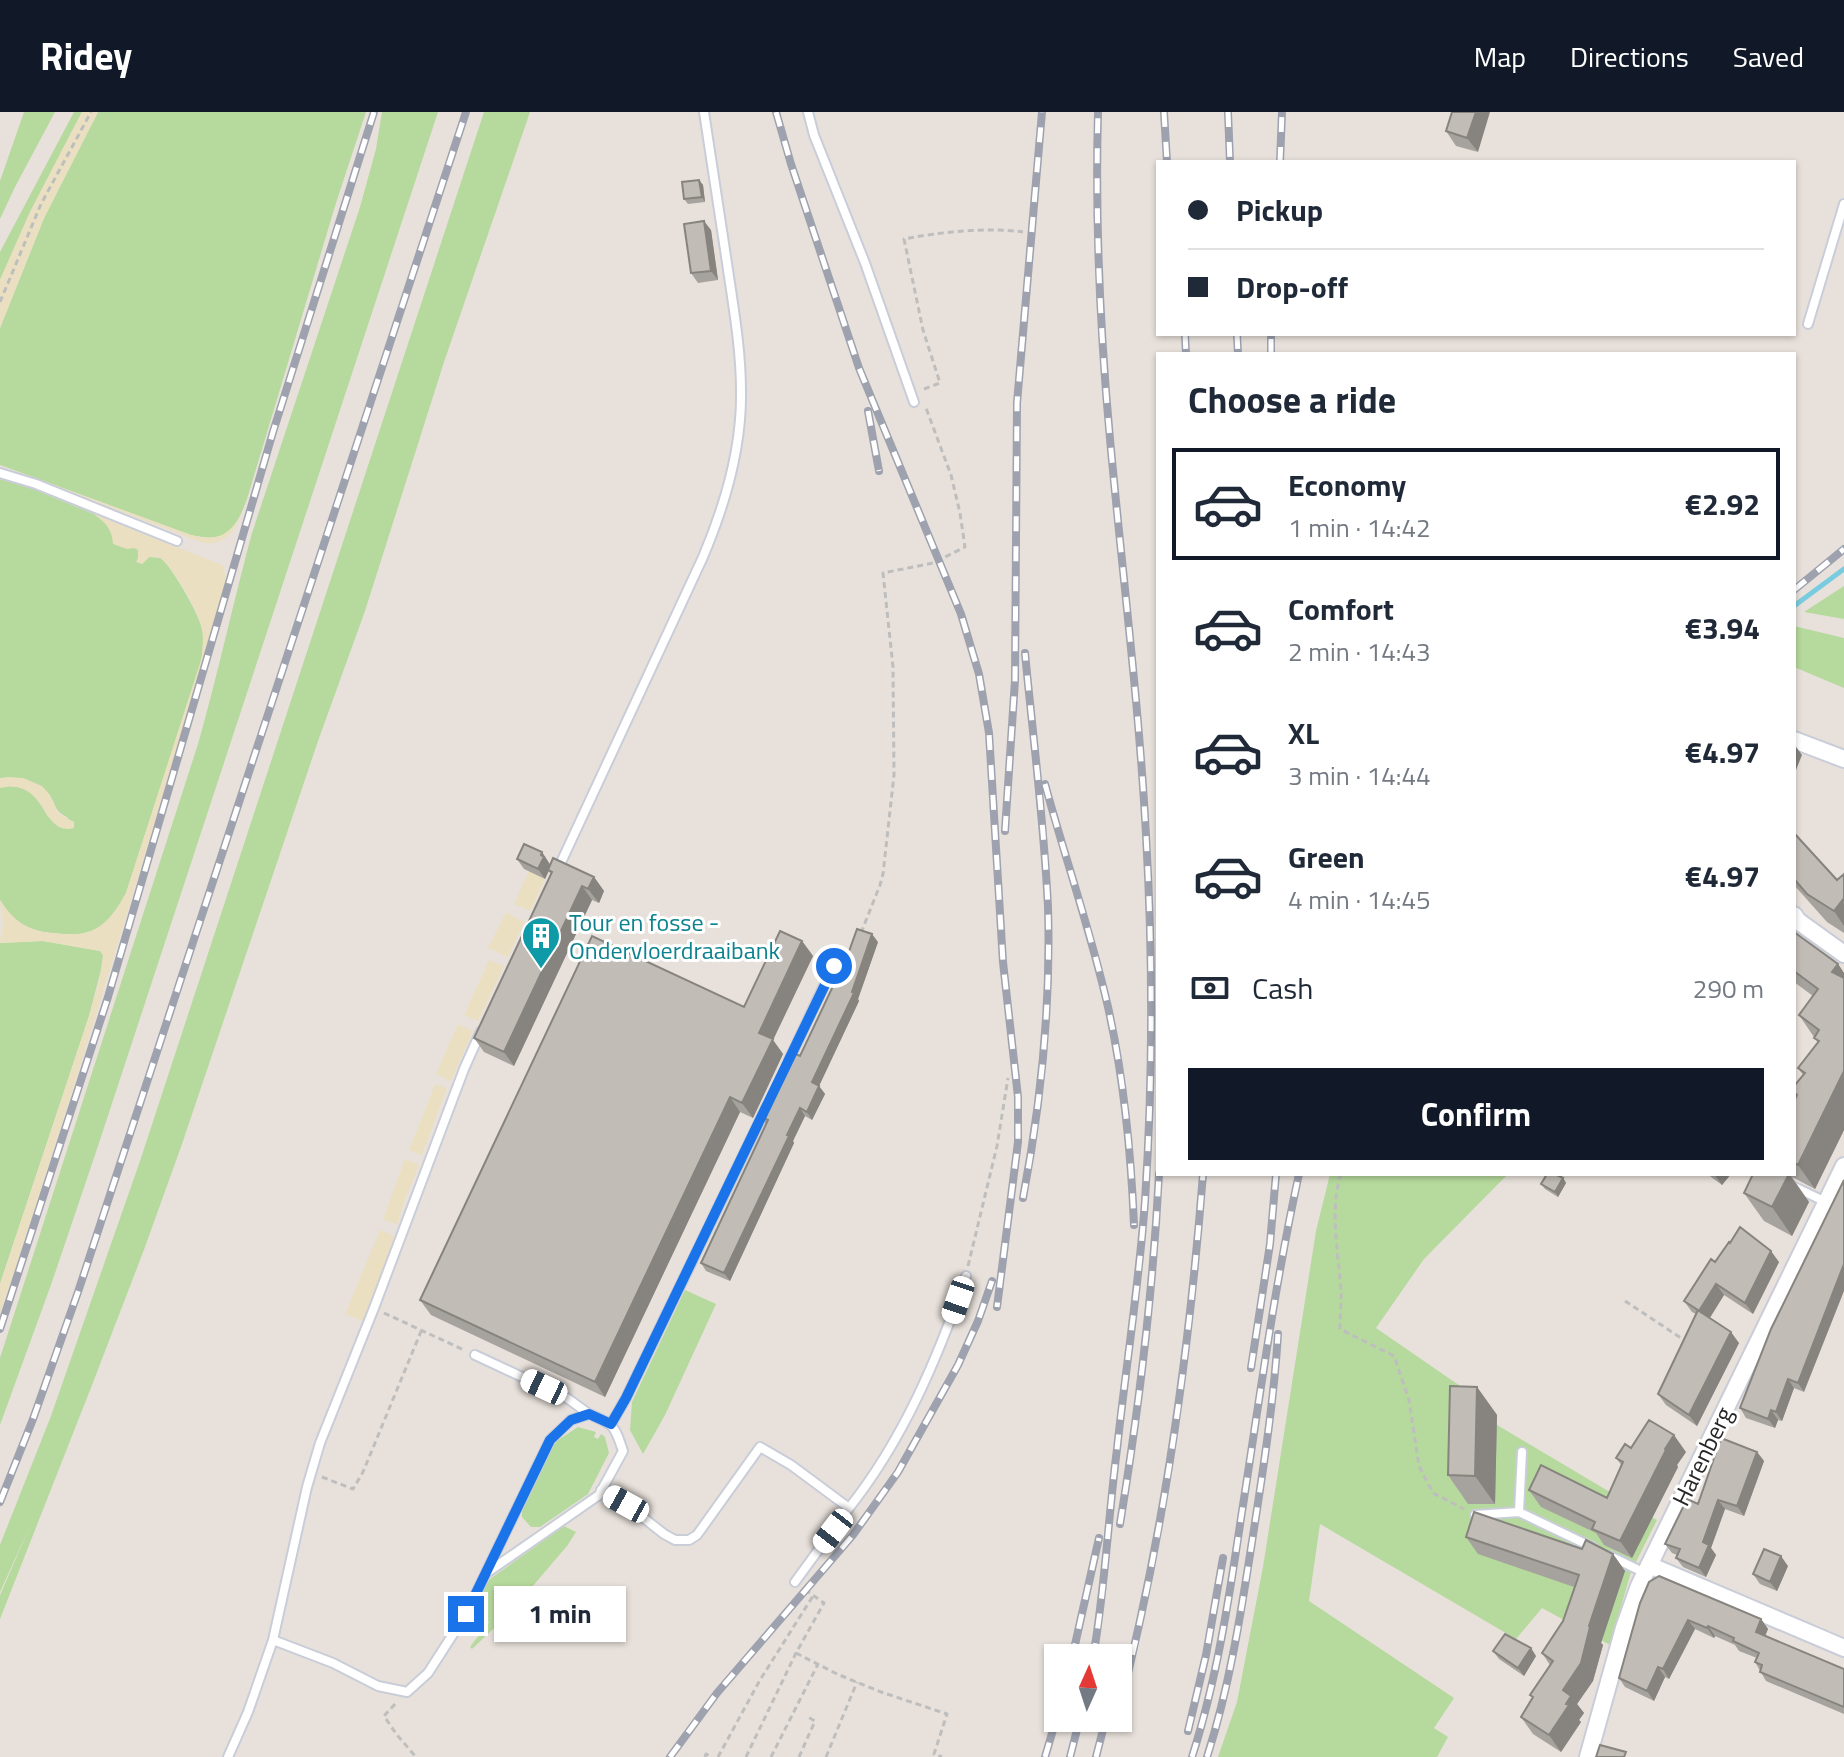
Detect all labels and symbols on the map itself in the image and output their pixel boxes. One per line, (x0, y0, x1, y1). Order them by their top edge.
place label: Tour en fosse - Ondervloerdraaibank (569, 904, 781, 968)
building icon: Tour en fosse - Ondervloerdraaibank (520, 915, 562, 970)
route start (816, 948, 852, 984)
car (939, 1273, 977, 1327)
car (517, 1366, 571, 1408)
street label: Harenberg (1662, 1400, 1742, 1512)
car (599, 1482, 653, 1526)
car (809, 1505, 857, 1557)
callout: 1 min (494, 1586, 626, 1642)
route end (448, 1596, 484, 1632)
north arrow (1044, 1644, 1132, 1732)

